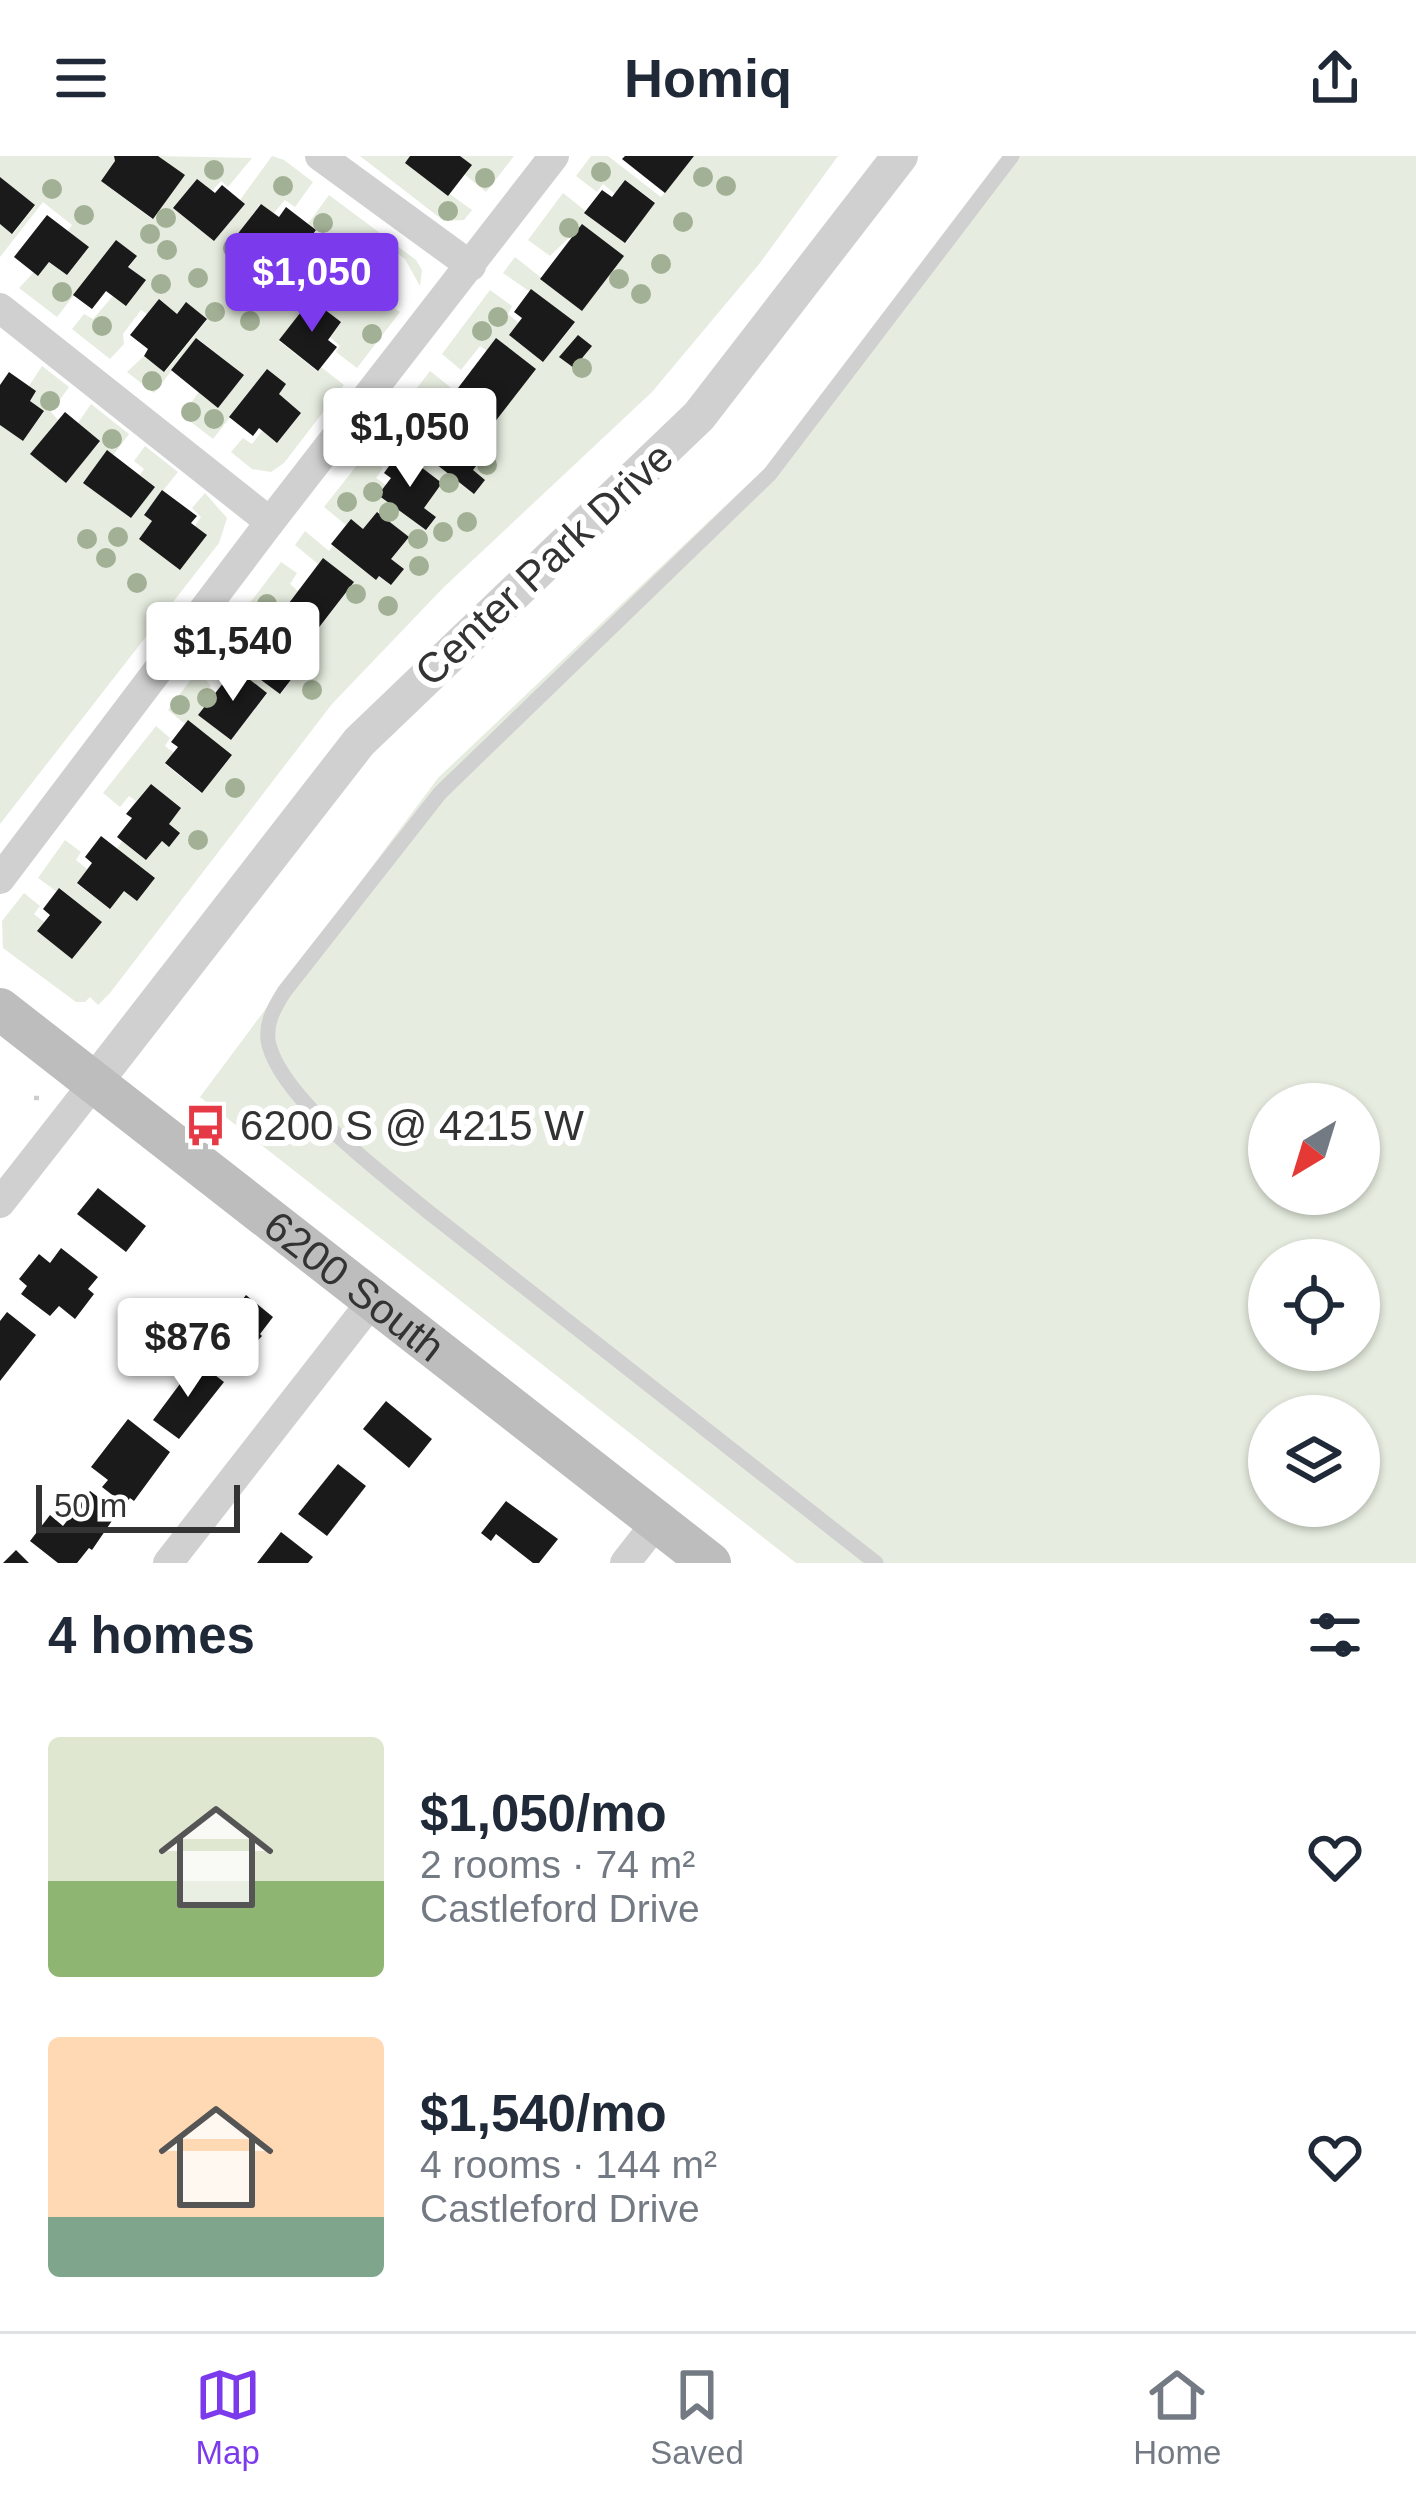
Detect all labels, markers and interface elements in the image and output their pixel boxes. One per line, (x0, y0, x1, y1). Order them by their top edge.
icon: menu (48, 45, 114, 111)
icon: share (1302, 45, 1368, 111)
text: Homiq (624, 48, 792, 108)
pin: $1,050 (214, 233, 410, 335)
text: $1,050 (252, 250, 372, 293)
pin: $1,050 (312, 388, 508, 490)
text: $1,050 (350, 405, 470, 448)
street label: Center Park Drive (406, 433, 682, 695)
pin: $1,540 (135, 602, 331, 704)
text: $1,540 (173, 619, 293, 662)
north arrow (1248, 1083, 1380, 1215)
map controls (1248, 1083, 1380, 1527)
bus stop icon: 6200 S @ 4215 W (183, 1102, 229, 1148)
place label: 6200 S @ 4215 W (240, 1102, 584, 1149)
street label: 6200 South (256, 1201, 454, 1370)
button: locate (1248, 1239, 1380, 1371)
pin: $876 (117, 1298, 259, 1400)
text: $876 (145, 1315, 231, 1358)
button: layers (1248, 1395, 1380, 1527)
scale bar (36, 1479, 240, 1532)
text: 50 m (54, 1487, 127, 1524)
icon: filters (1302, 1602, 1368, 1668)
text: 4 homes (48, 1607, 255, 1664)
icon: home (144, 1785, 288, 1929)
text: $1,050/mo (420, 1785, 667, 1842)
icon: heart (1302, 1824, 1368, 1890)
text: 2 rooms · 74 m² (420, 1843, 695, 1886)
text: Castleford Drive (420, 1887, 700, 1930)
icon: home (144, 2085, 288, 2229)
text: $1,540/mo (420, 2085, 667, 2142)
icon: heart (1302, 2124, 1368, 2190)
text: 4 rooms · 144 m² (420, 2143, 717, 2186)
text: Castleford Drive (420, 2187, 700, 2230)
tab: Map (195, 2362, 261, 2472)
tab: Saved (650, 2362, 744, 2472)
tab: Home (1133, 2362, 1221, 2472)

